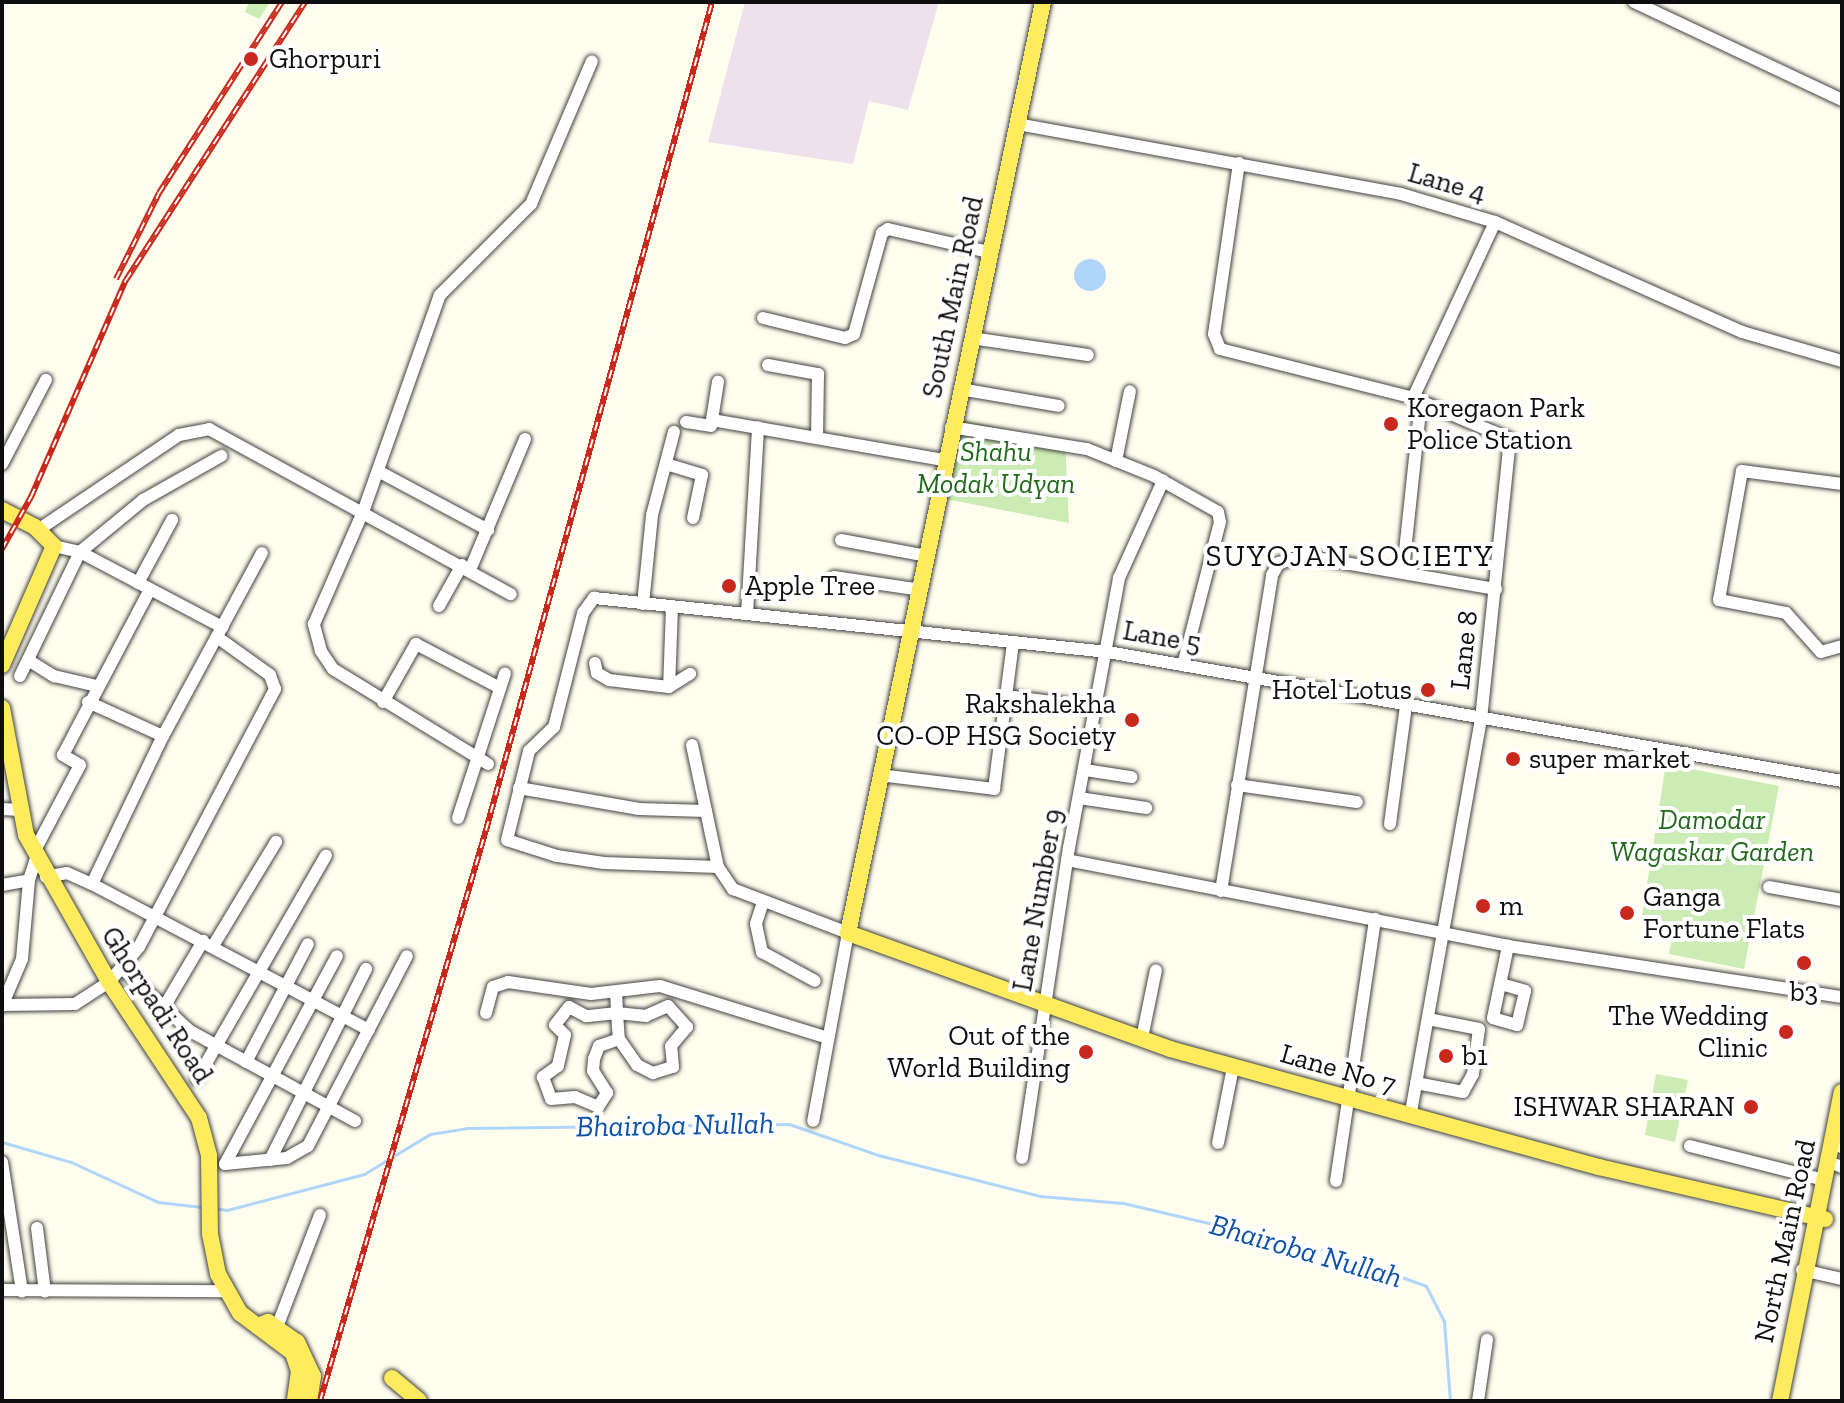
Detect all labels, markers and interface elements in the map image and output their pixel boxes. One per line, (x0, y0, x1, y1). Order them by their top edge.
place label: Ghorpuri (269, 42, 381, 76)
marker: Ghorpuri (240, 48, 262, 70)
street label: Lane 4 (1404, 156, 1490, 210)
street label: South Main Road (915, 193, 991, 401)
place label: Koregaon Park Police Station (1407, 391, 1585, 457)
marker: Koregaon Park Police Station (1382, 415, 1400, 433)
park label: Shahu Modak Udyan (917, 435, 1075, 501)
district label: SUYOJAN SOCIETY (1206, 538, 1494, 574)
place label: Apple Tree (745, 569, 876, 603)
marker: Apple Tree (720, 577, 738, 595)
street label: Lane 8 (1443, 609, 1485, 691)
street label: Lane 5 (1120, 614, 1204, 660)
place label: Hotel Lotus (1272, 673, 1412, 707)
marker: Hotel Lotus (1419, 681, 1437, 699)
place label: Rakshalekha CO-OP HSG Society (876, 687, 1116, 753)
marker: Rakshalekha CO-OP HSG Society (1123, 711, 1141, 729)
place label: super market (1529, 742, 1691, 776)
marker: super market (1504, 750, 1522, 768)
park label: Damodar Wagaskar Garden (1610, 803, 1814, 869)
street label: Lane Number 9 (1005, 806, 1071, 994)
place label: Ganga Fortune Flats (1643, 880, 1805, 946)
place label: m (1499, 889, 1523, 923)
marker: m (1474, 897, 1492, 915)
marker: Ganga Fortune Flats (1618, 904, 1636, 922)
street label: Ghorpadi Road (94, 920, 220, 1090)
marker: b3 (1795, 954, 1813, 972)
place label: b3 (1790, 975, 1818, 1009)
place label: The Wedding Clinic (1607, 999, 1768, 1065)
place label: Out of the World Building (888, 1019, 1070, 1085)
marker: The Wedding Clinic (1775, 1021, 1797, 1043)
street label: Lane No 7 (1277, 1037, 1399, 1101)
place label: b1 (1462, 1039, 1488, 1073)
marker: Out of the World Building (1077, 1043, 1095, 1061)
marker: b1 (1437, 1047, 1455, 1065)
place label: ISHWAR SHARAN (1513, 1090, 1735, 1124)
marker: ISHWAR SHARAN (1742, 1098, 1760, 1116)
water label: Bhairoba Nullah (576, 1105, 774, 1145)
street label: North Main Road (1747, 1136, 1823, 1346)
water label: Bhairoba Nullah (1206, 1206, 1406, 1296)

